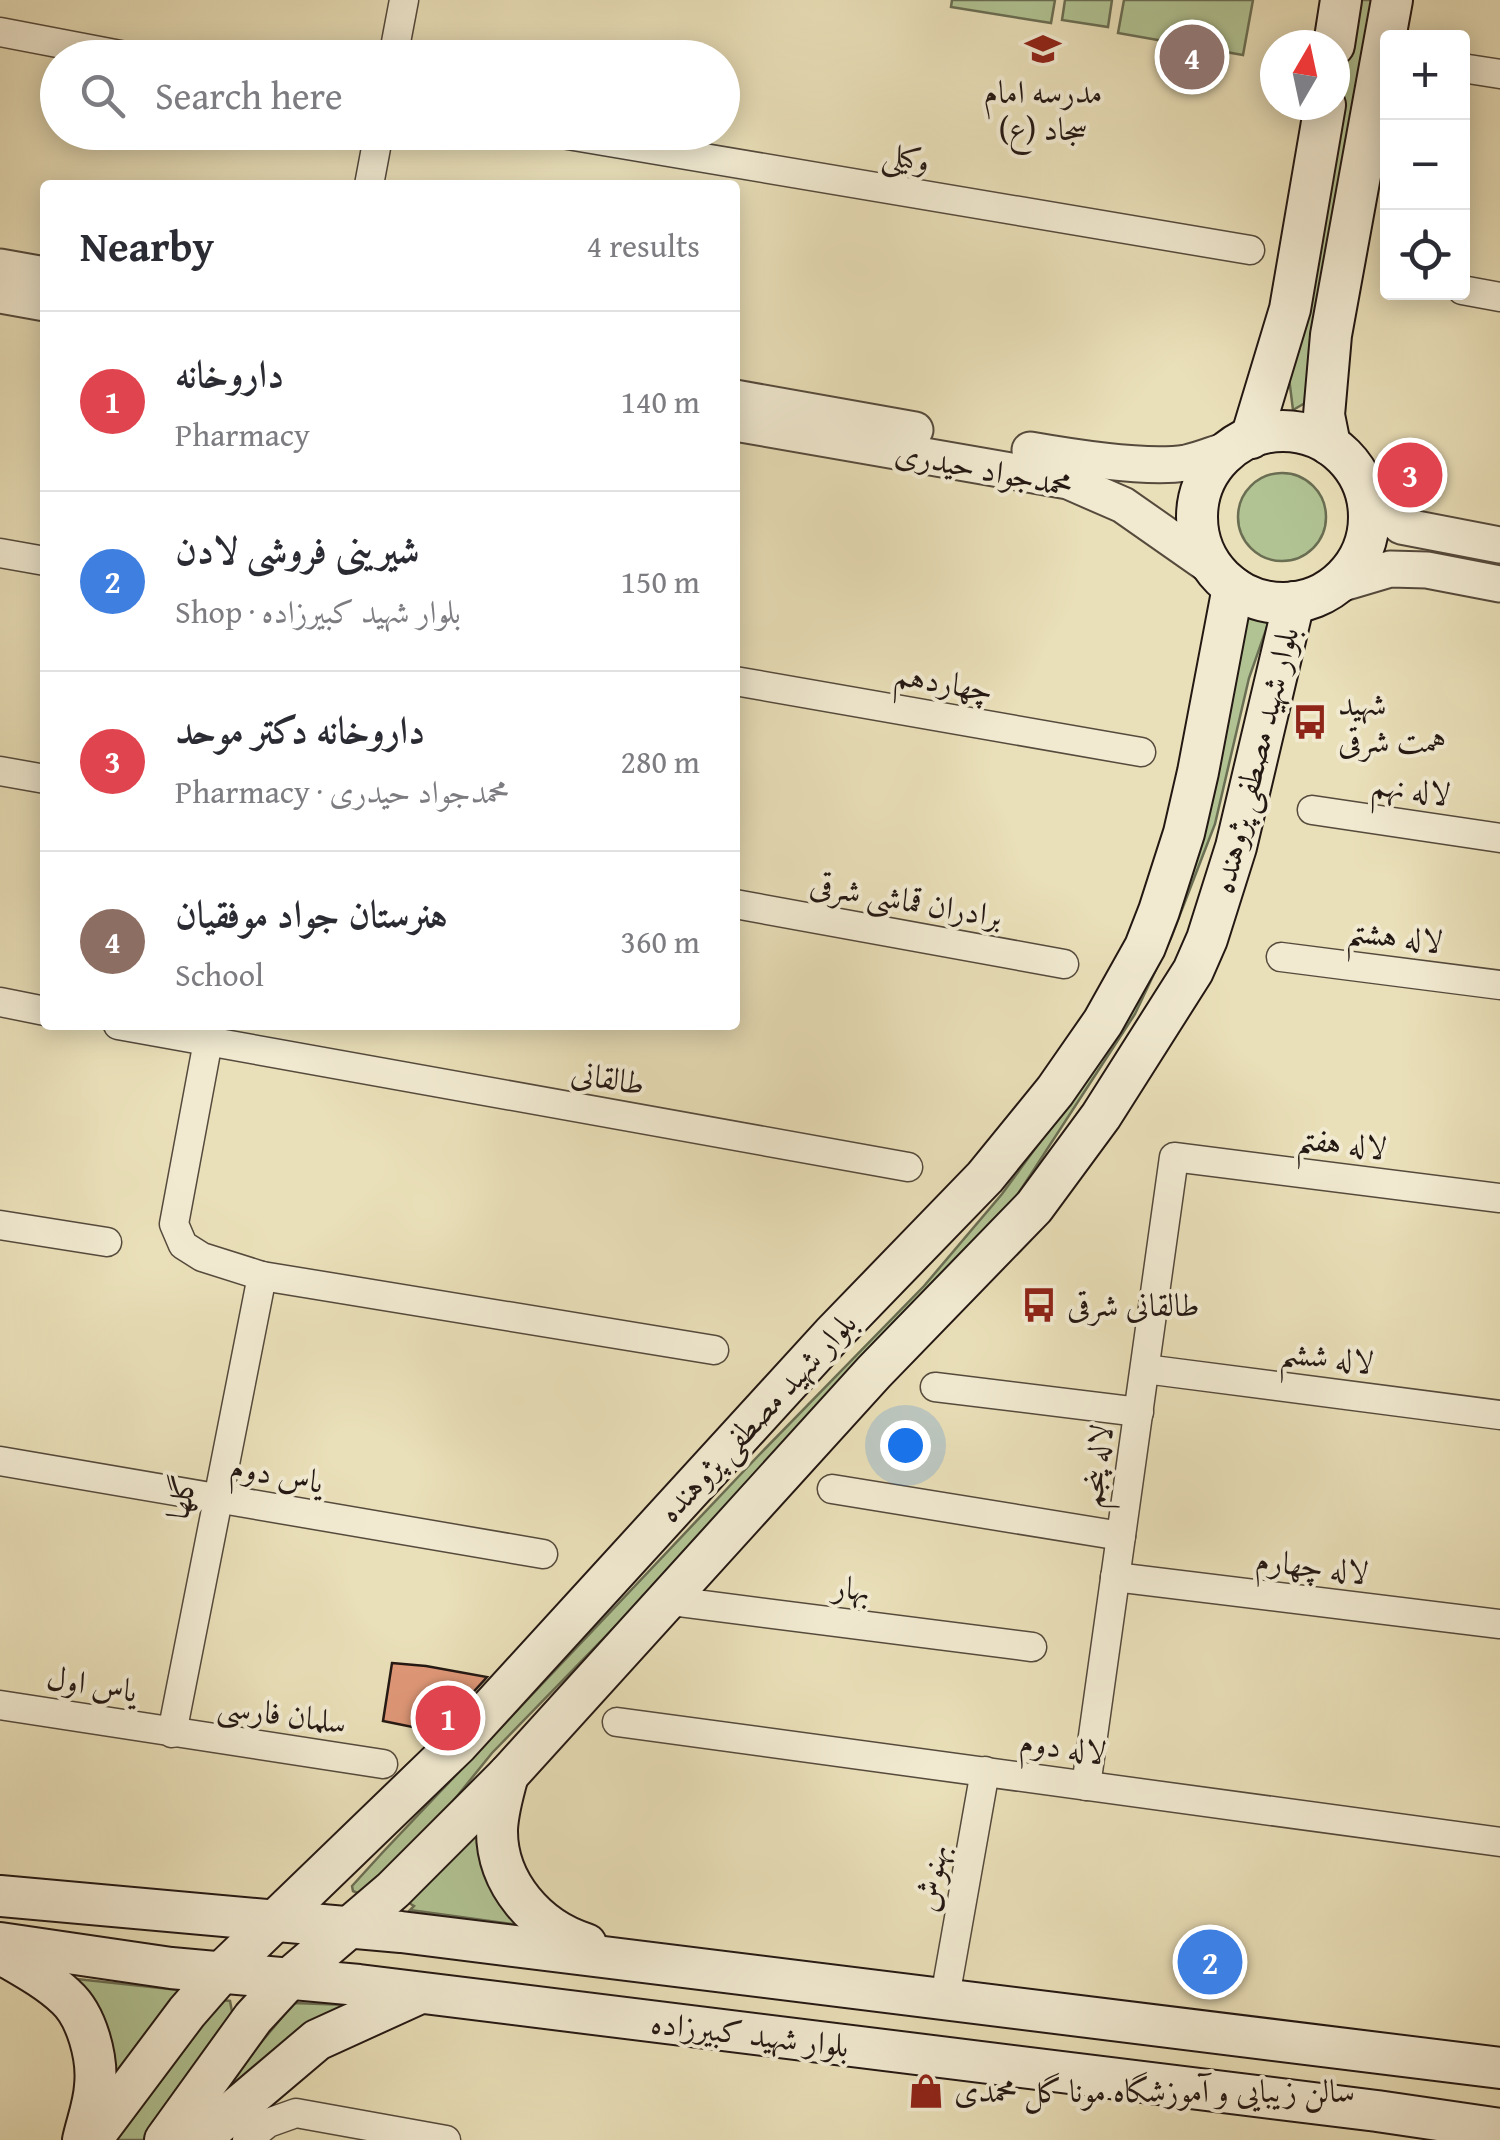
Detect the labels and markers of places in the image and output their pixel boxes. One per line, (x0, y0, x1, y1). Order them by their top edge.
pin: 4 (1160, 20, 1224, 94)
school or university icon: مدرسه امام سجاد (ع) (1024, 30, 1062, 68)
place label: مدرسه امام سجاد (ع) (984, 68, 1102, 156)
pin: 3 (1378, 438, 1442, 512)
place label: شهید همت شرقی (1338, 680, 1446, 764)
bus stop icon: شهید همت شرقی (1291, 703, 1329, 741)
place label: طالقانی شرقی (1067, 1281, 1200, 1328)
bus stop icon: طالقانی شرقی (1020, 1286, 1058, 1324)
pin: 1 (416, 1680, 480, 1756)
pin: 2 (1178, 1924, 1242, 2000)
place label: سالن زیبایی و آموزشگاه مونا گل محمدی (954, 2067, 1355, 2114)
shop icon: سالن زیبایی و آموزشگاه مونا گل محمدی (907, 2072, 945, 2110)

